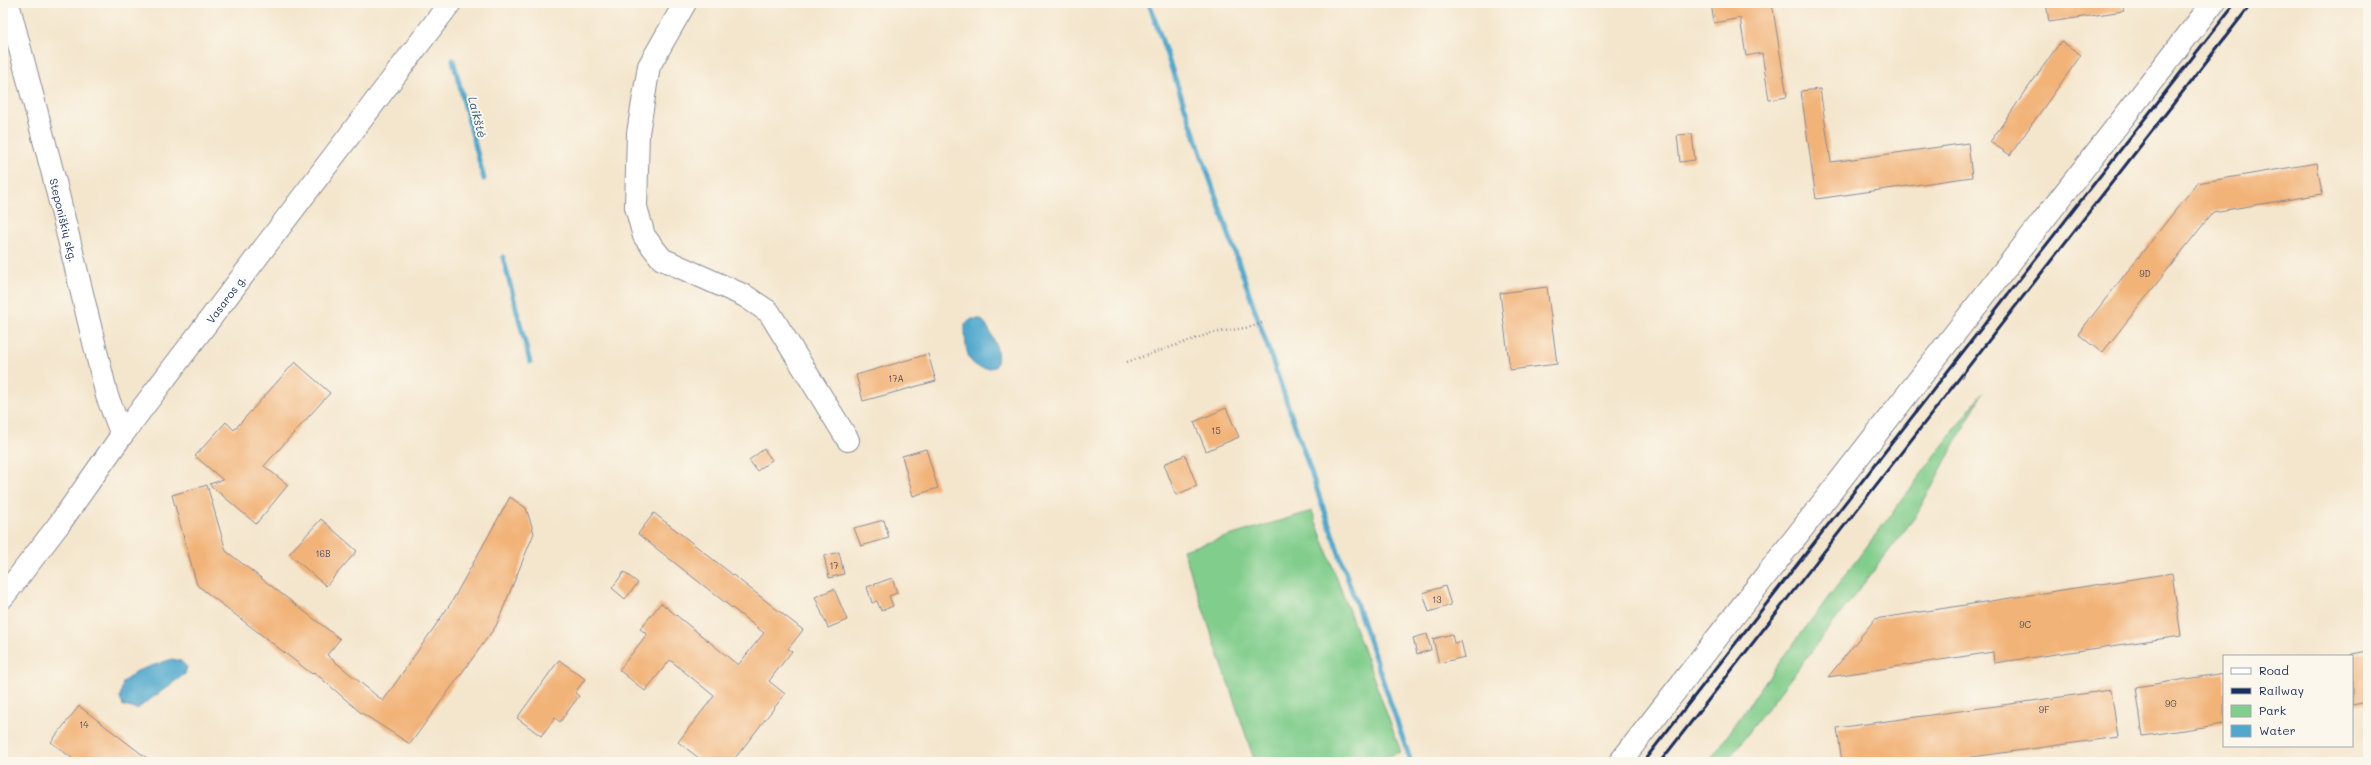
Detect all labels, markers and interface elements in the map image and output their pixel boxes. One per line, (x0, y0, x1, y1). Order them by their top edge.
water label: Laikštė (465, 95, 491, 139)
street label: Steponiškių skg. (47, 176, 82, 263)
house number: 9D (2139, 268, 2151, 279)
street label: Vasaros g. (202, 272, 249, 326)
house number: 17A (888, 373, 904, 384)
house number: 15 (1211, 425, 1221, 436)
house number: 16B (315, 548, 331, 559)
house number: 17 (829, 560, 839, 571)
house number: 13 (1432, 594, 1442, 605)
house number: 9C (2019, 619, 2031, 630)
legend (2223, 655, 2353, 747)
text: Road (2259, 662, 2289, 678)
text: Railway (2259, 682, 2304, 698)
house number: 9G (2165, 698, 2177, 709)
text: Park (2259, 702, 2286, 718)
house number: 9F (2039, 704, 2049, 715)
house number: 14 (79, 719, 89, 730)
text: Water (2259, 722, 2296, 738)

